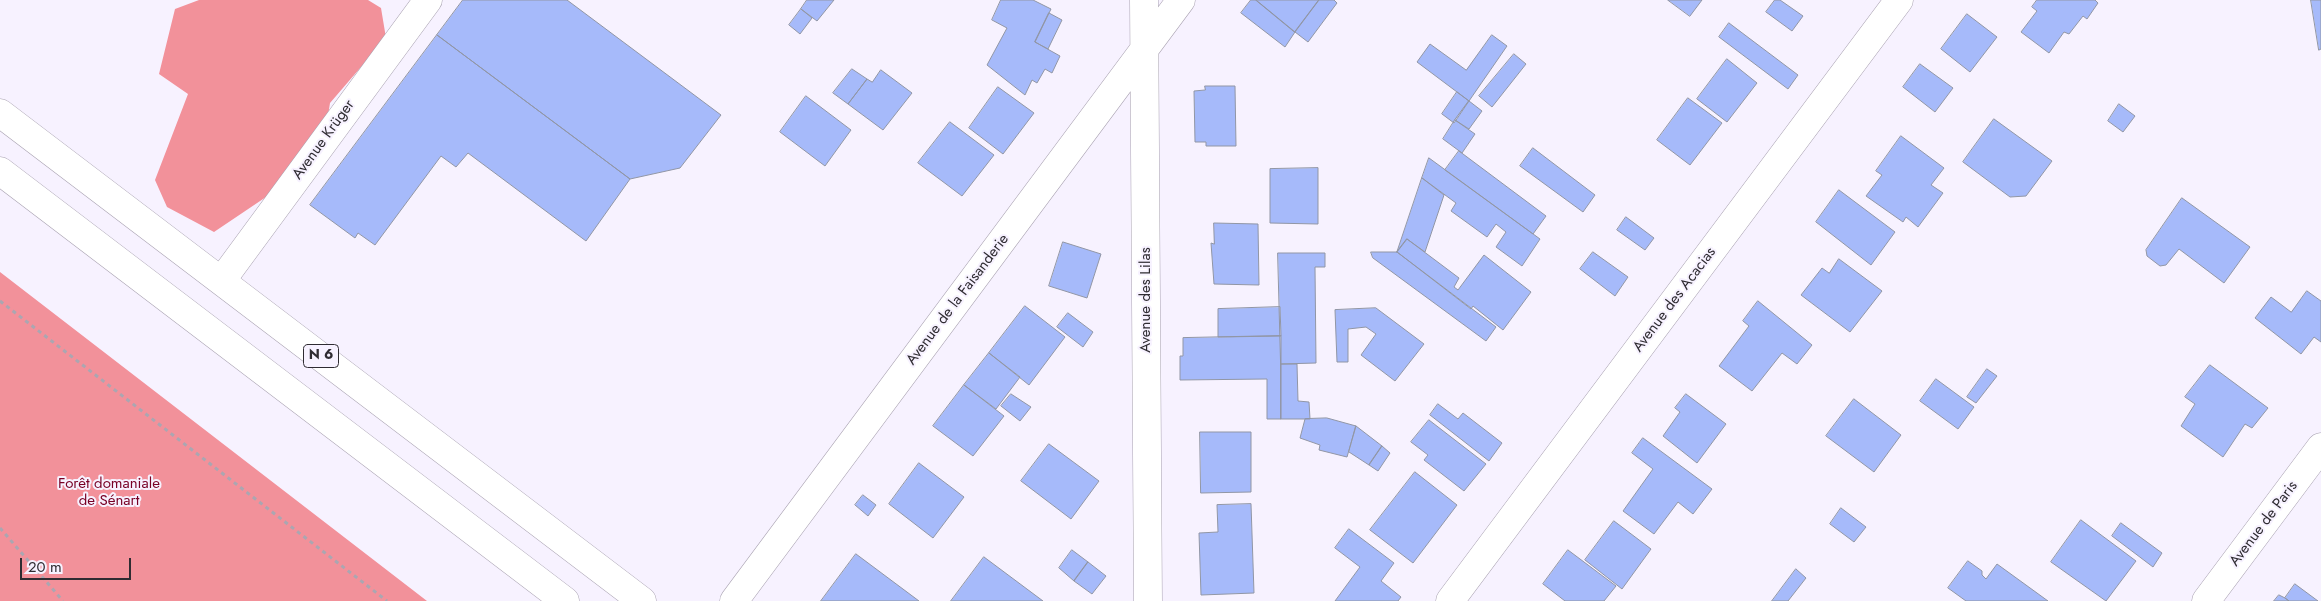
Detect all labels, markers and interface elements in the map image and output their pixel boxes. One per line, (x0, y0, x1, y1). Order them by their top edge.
street label: Avenue Krüger (289, 97, 359, 183)
street label: Avenue de la Faisanderie (903, 231, 1013, 369)
street label: Avenue des Acacias (1630, 244, 1720, 356)
street label: Avenue des Lilas (1137, 247, 1155, 353)
road number: N 6 (304, 344, 338, 368)
park label: Forêt domaniale de Sénart (58, 475, 160, 510)
street label: Avenue de Paris (2226, 478, 2302, 570)
scale bar (22, 548, 134, 580)
text: 20 m (28, 556, 62, 578)

